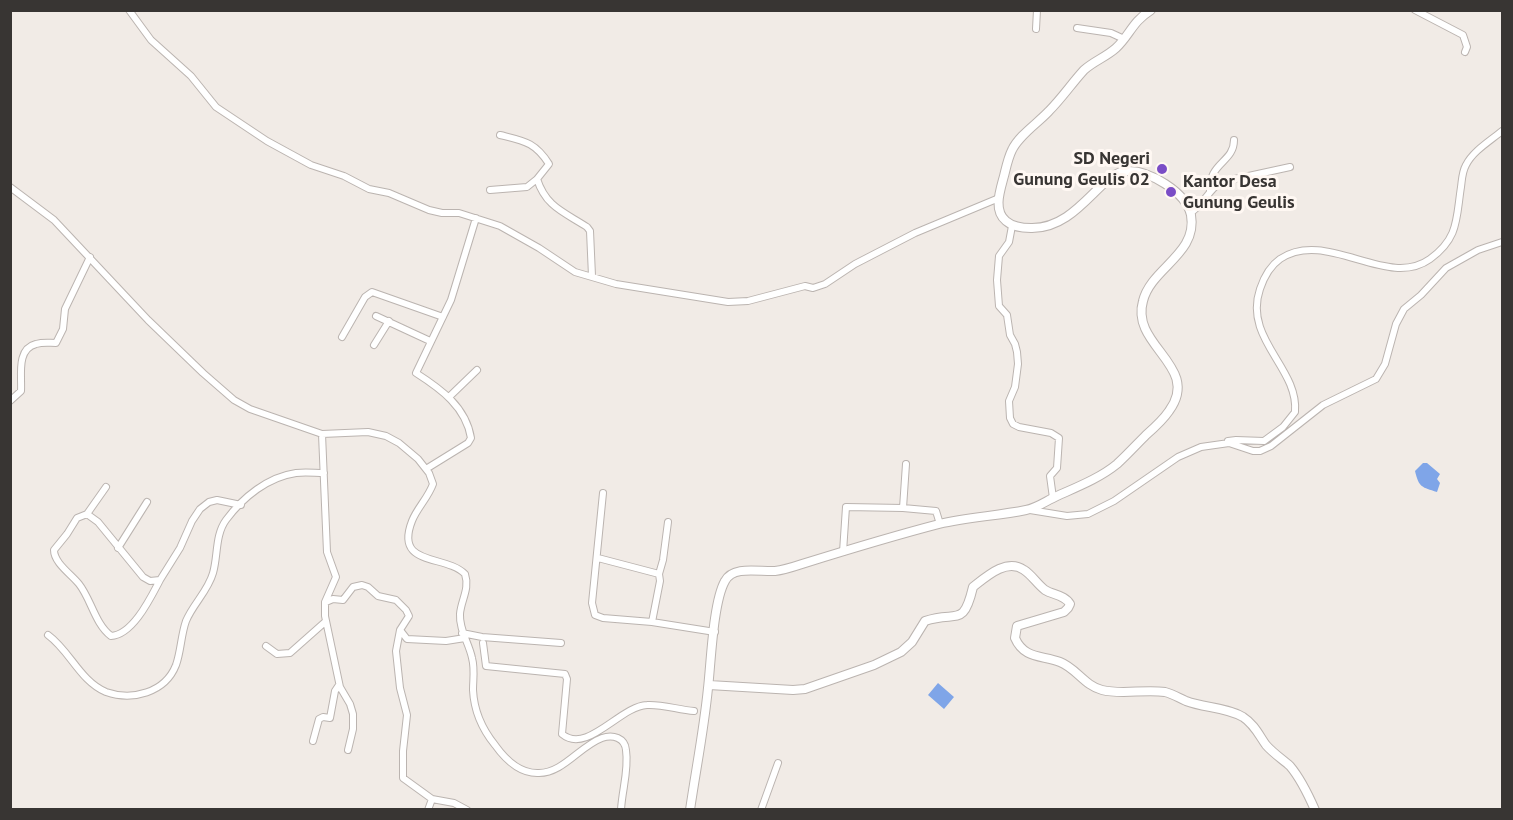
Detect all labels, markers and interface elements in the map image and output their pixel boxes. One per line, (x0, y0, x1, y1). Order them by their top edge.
place label: SD Negeri Gunung Geulis 02 (1013, 148, 1150, 190)
marker: SD Negeri Gunung Geulis 02 (1155, 162, 1169, 176)
place label: Kantor Desa Gunung Geulis (1183, 171, 1295, 213)
marker: Kantor Desa Gunung Geulis (1164, 185, 1178, 199)

